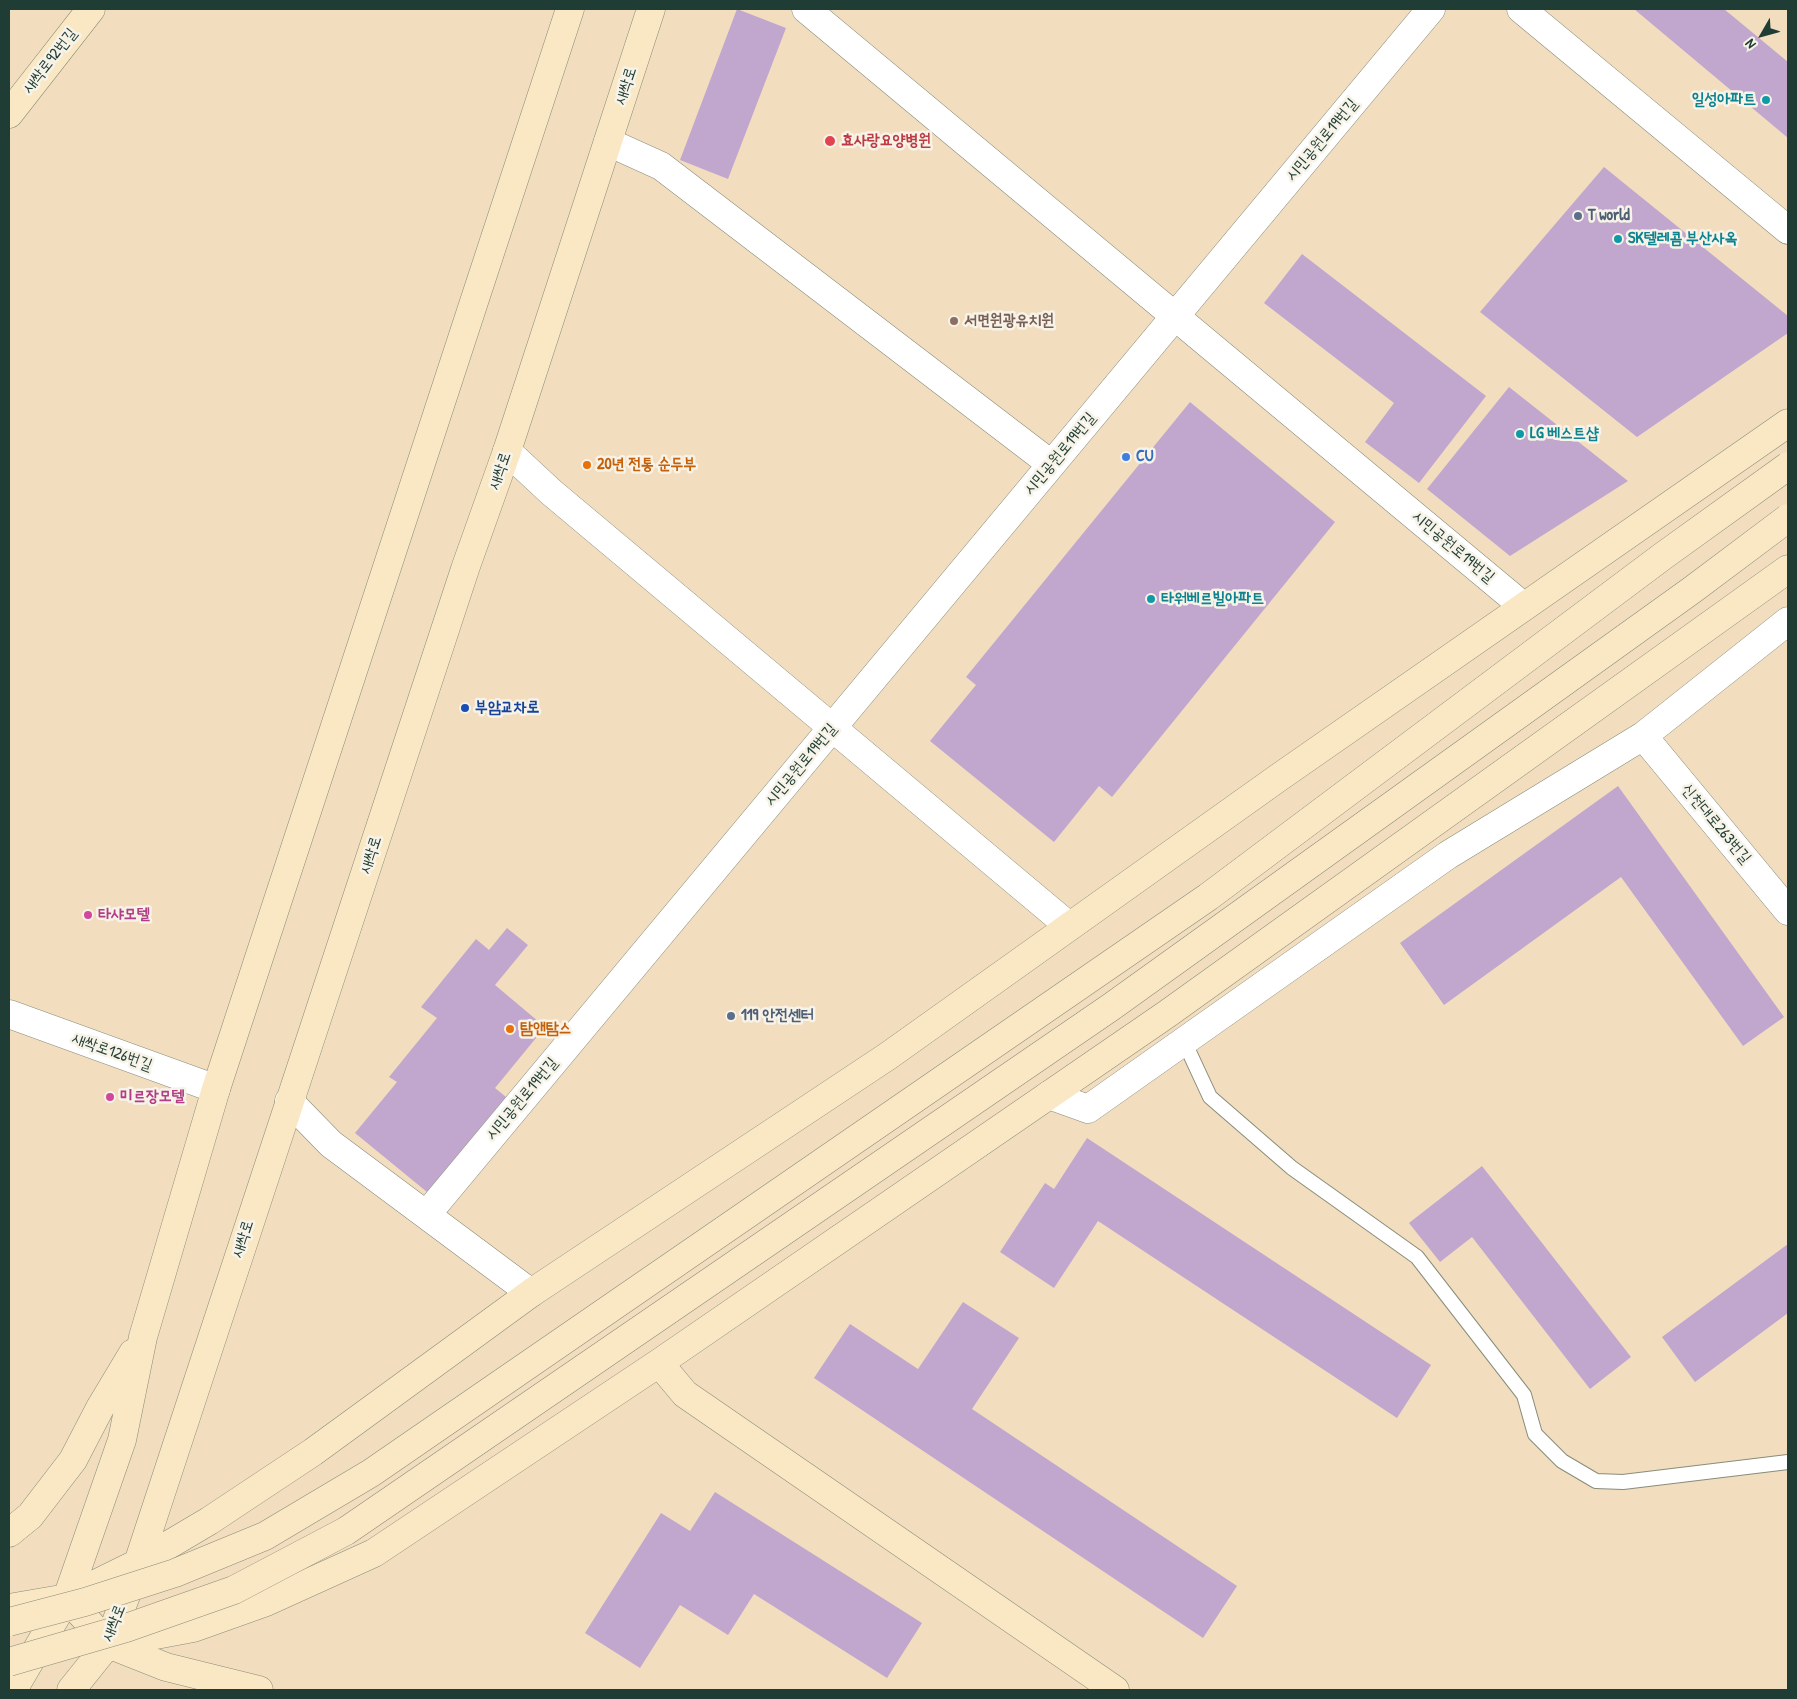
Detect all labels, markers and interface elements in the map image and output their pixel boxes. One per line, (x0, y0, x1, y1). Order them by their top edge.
north arrow (1737, 10, 1787, 60)
street label: 새싹로92번길 (19, 24, 81, 98)
text: N (1740, 36, 1760, 53)
street label: 새싹로 (611, 65, 641, 107)
place label: 일성아파트 (1692, 90, 1756, 110)
marker: 일성아파트 (1760, 94, 1772, 106)
street label: 시민공원로19번길 (1282, 95, 1362, 185)
place label: 효사랑요양병원 (841, 131, 931, 151)
marker: 효사랑요양병원 (823, 134, 837, 148)
place label: T world (1588, 206, 1630, 226)
marker: T world (1572, 210, 1584, 222)
place label: SK텔레콤 부산사옥 (1628, 229, 1738, 249)
marker: SK텔레콤 부산사옥 (1612, 233, 1624, 245)
place label: 서면원광유치원 (964, 311, 1054, 331)
marker: 서면원광유치원 (948, 315, 960, 327)
street label: 시민공원로19번길 (1020, 409, 1100, 499)
place label: LG 베스트샵 (1530, 424, 1599, 444)
marker: LG 베스트샵 (1514, 428, 1526, 440)
place label: CU (1136, 447, 1154, 467)
street label: 새싹로 (485, 450, 515, 492)
marker: CU (1120, 451, 1132, 463)
place label: 20년 전통 순두부 (597, 455, 696, 475)
marker: 20년 전통 순두부 (581, 459, 593, 471)
street label: 시민공원로19번길 (1408, 507, 1498, 587)
place label: 타워베르빌아파트 (1161, 589, 1264, 609)
marker: 타워베르빌아파트 (1145, 593, 1157, 605)
place label: 부암교차로 (475, 698, 539, 718)
marker: 부암교차로 (459, 702, 471, 714)
street label: 시민공원로19번길 (761, 720, 841, 810)
street label: 신천대로263번길 (1677, 780, 1755, 868)
street label: 새싹로 (356, 834, 386, 876)
place label: 타샤모텔 (98, 905, 150, 925)
marker: 타샤모텔 (82, 909, 94, 921)
place label: 119 안전센터 (741, 1006, 814, 1026)
marker: 119 안전센터 (725, 1010, 737, 1022)
place label: 탐앤탐스 (520, 1019, 572, 1039)
marker: 탐앤탐스 (504, 1023, 516, 1035)
street label: 새싹로126번길 (69, 1029, 155, 1075)
street label: 시민공원로19번길 (482, 1054, 562, 1144)
place label: 미르장모텔 (120, 1087, 184, 1107)
marker: 미르장모텔 (104, 1091, 116, 1103)
street label: 새싹로 (228, 1218, 258, 1260)
street label: 새싹로 (98, 1601, 130, 1645)

